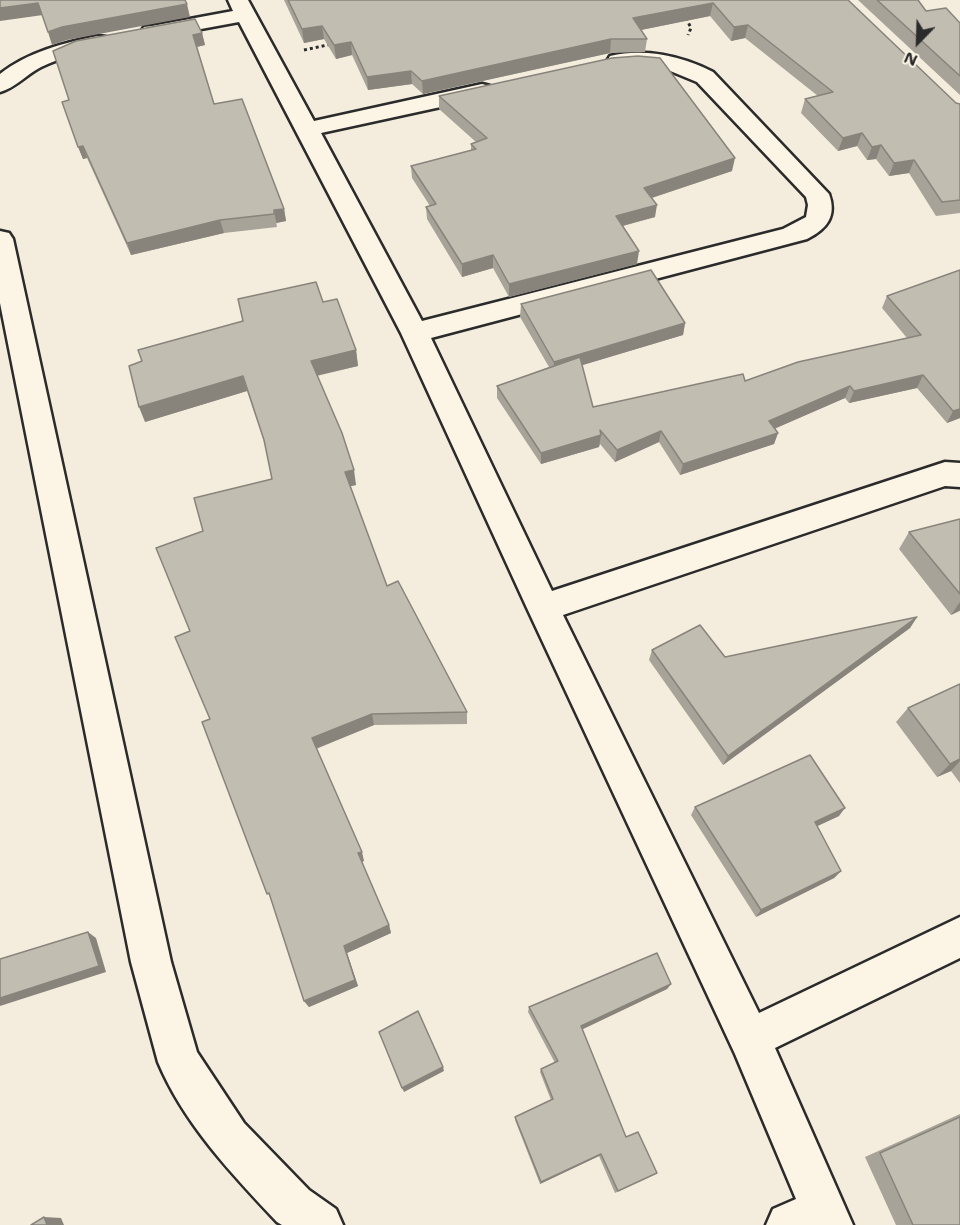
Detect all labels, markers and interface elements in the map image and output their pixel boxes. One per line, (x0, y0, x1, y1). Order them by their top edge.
north arrow (888, 12, 948, 72)
text: N (901, 47, 921, 71)

